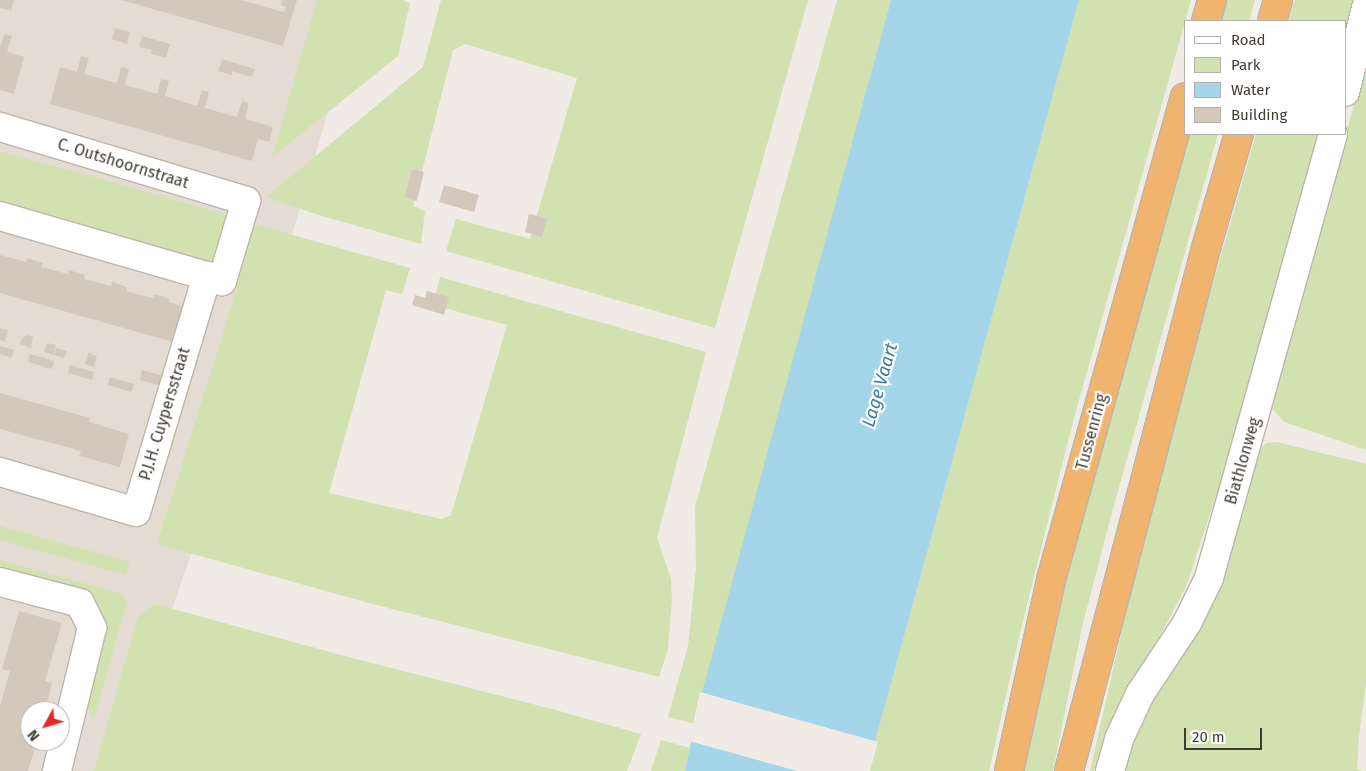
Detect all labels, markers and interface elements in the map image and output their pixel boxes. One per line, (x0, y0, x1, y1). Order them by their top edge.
legend (1184, 20, 1346, 135)
text: Road (1231, 31, 1266, 49)
text: Park (1231, 56, 1261, 74)
text: Water (1231, 81, 1270, 99)
text: Building (1231, 106, 1287, 124)
street label: C. Outshoornstraat (55, 135, 191, 193)
water label: Lage Vaart (858, 341, 902, 429)
street label: P.J.H. Cuypersstraat (136, 345, 194, 483)
street label: Tussenring (1073, 392, 1111, 472)
street label: Biathlonweg (1221, 415, 1265, 507)
north arrow (20, 701, 70, 751)
scale bar (1186, 718, 1264, 750)
text: N (24, 726, 43, 744)
text: 20 m (1192, 728, 1225, 746)

